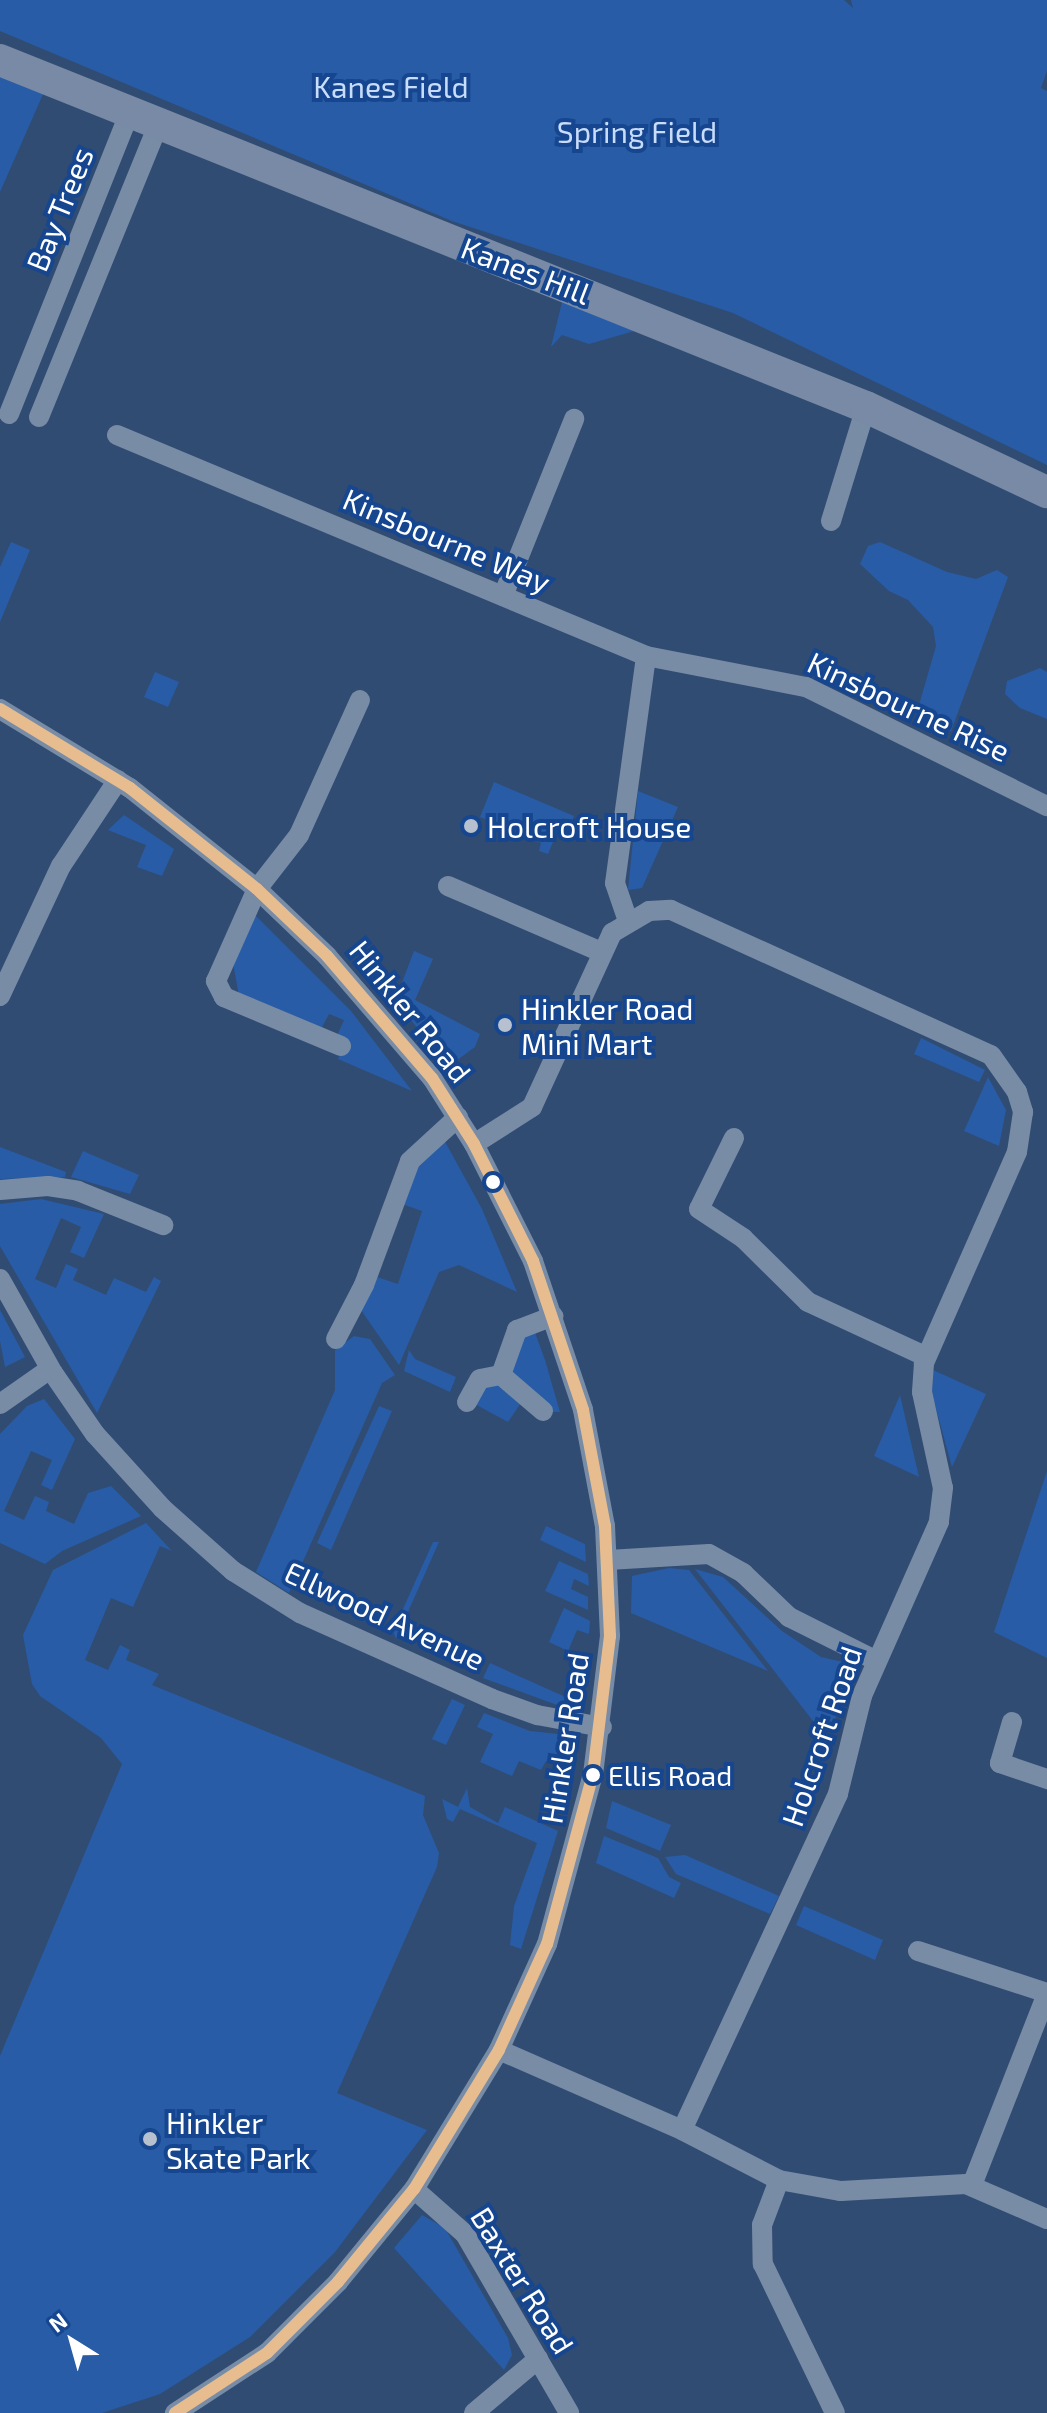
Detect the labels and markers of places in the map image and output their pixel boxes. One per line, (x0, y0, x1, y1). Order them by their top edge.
place label: Holcroft House (487, 808, 691, 844)
marker: Holcroft House (462, 817, 480, 835)
place label: Hinkler Road Mini Mart (521, 990, 694, 1060)
marker: Hinkler Road Mini Mart (496, 1016, 514, 1034)
unlabelled marker (485, 1174, 501, 1190)
place label: Ellis Road (608, 1758, 732, 1792)
marker: Ellis Road (585, 1767, 601, 1783)
place label: Hinkler Skate Park (166, 2104, 310, 2174)
marker: Hinkler Skate Park (141, 2130, 159, 2148)

